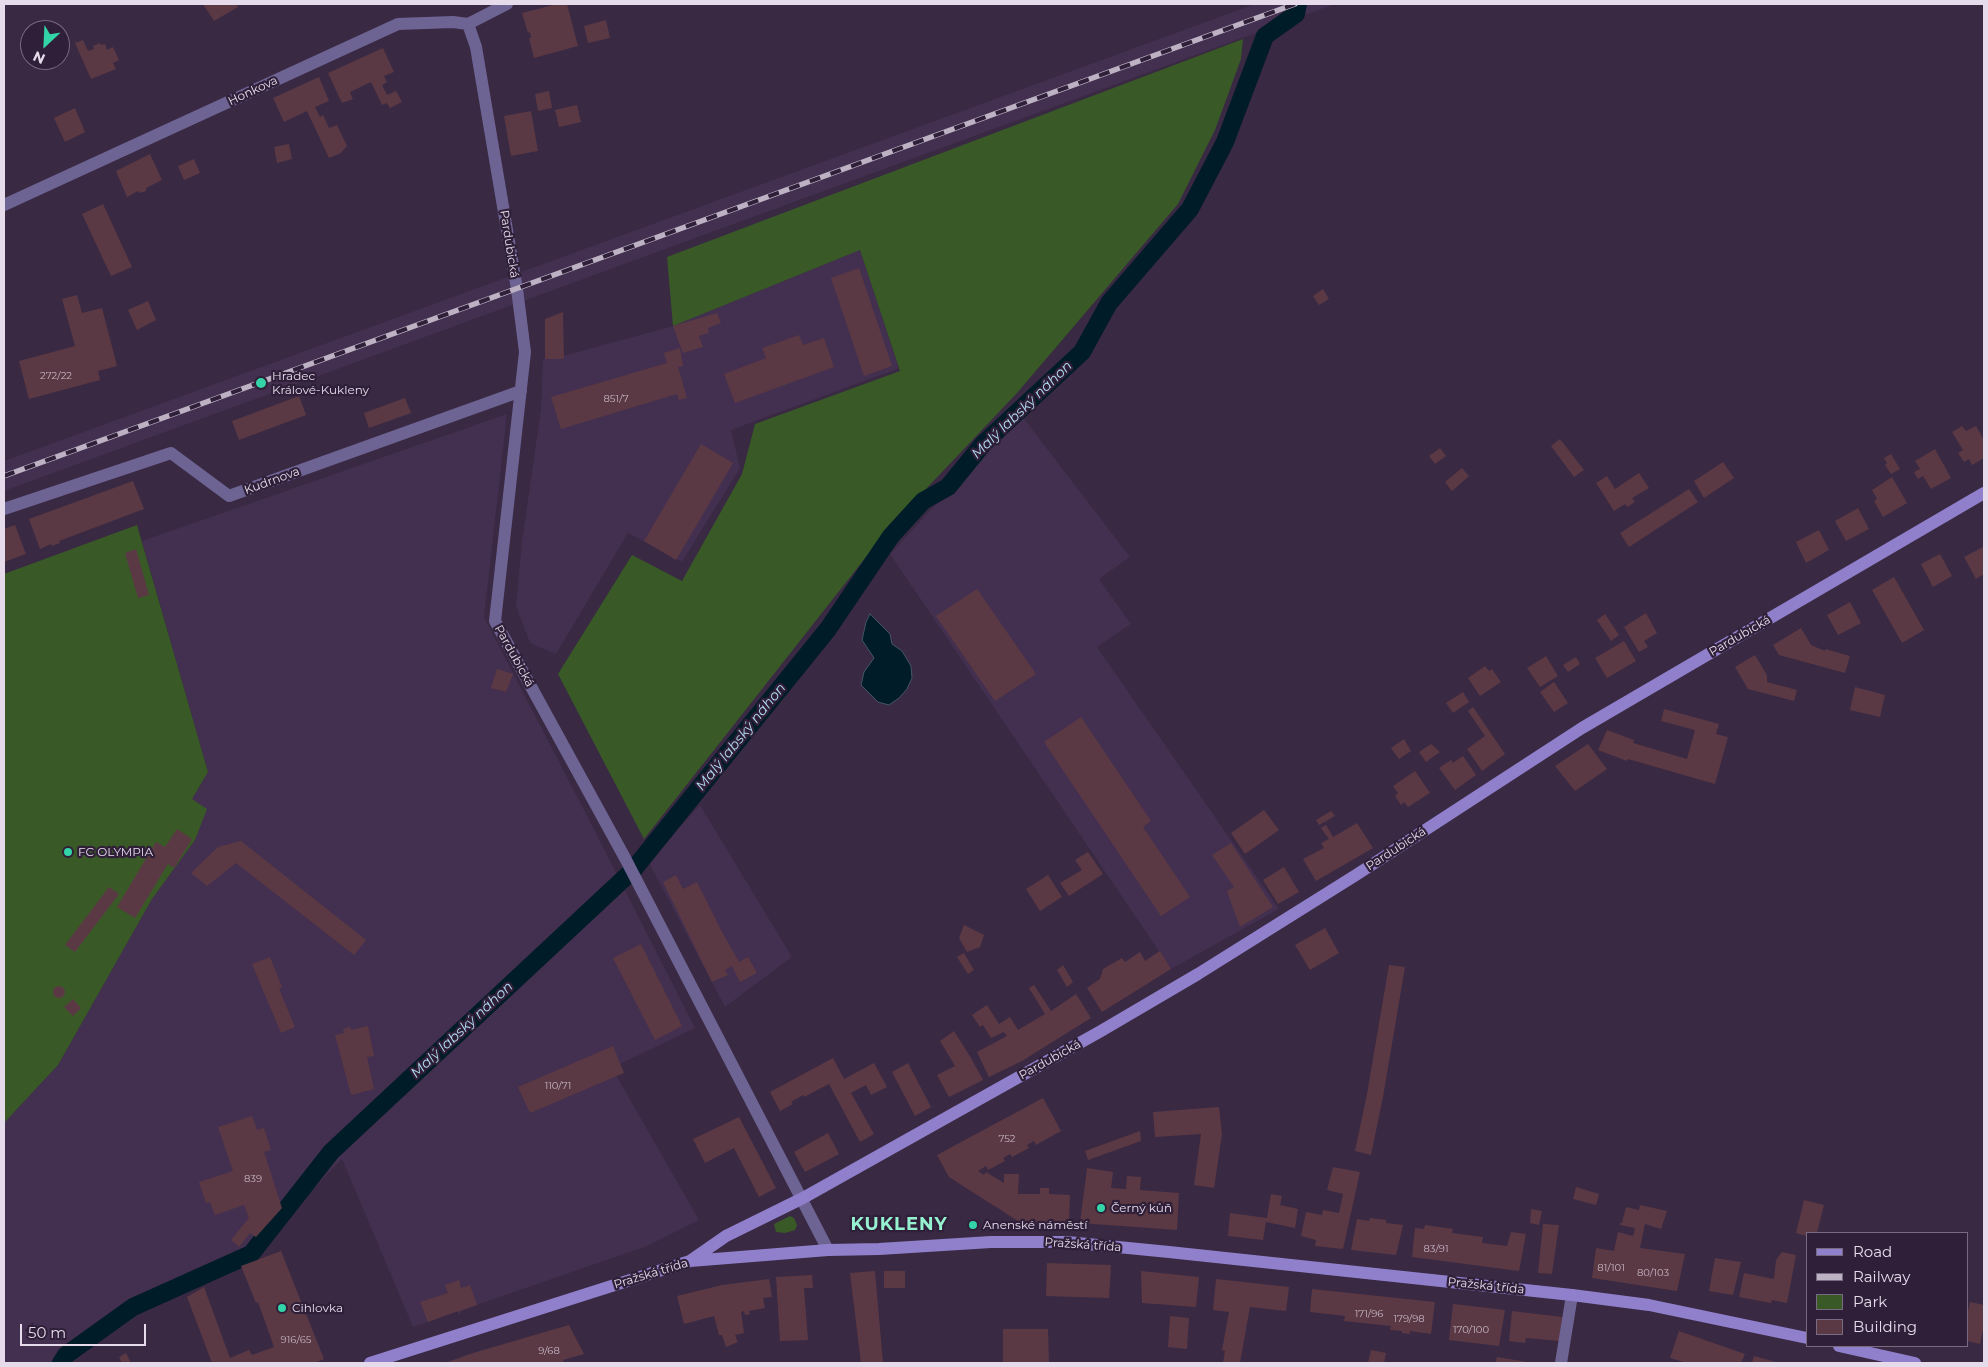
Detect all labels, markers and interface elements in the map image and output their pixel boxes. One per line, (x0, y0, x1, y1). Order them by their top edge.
north arrow (20, 20, 70, 70)
text: N (30, 47, 48, 68)
street label: Honkova (226, 73, 280, 109)
street label: Pardubická (497, 209, 521, 279)
water label: Malý labský náhon (968, 358, 1076, 462)
place label: Hradec Králové-Kukleny (272, 369, 369, 397)
house number: 272/22 (40, 370, 72, 382)
marker: Hradec Králové-Kukleny (254, 376, 268, 390)
house number: 851/7 (603, 393, 629, 405)
street label: Kudrnova (242, 464, 302, 498)
street label: Pardubická (1707, 613, 1773, 659)
street label: Pardubická (491, 623, 537, 689)
water label: Malý labský náhon (693, 680, 789, 794)
street label: Pardubická (1363, 824, 1429, 874)
place label: FC OLYMPIA (78, 845, 153, 859)
marker: FC OLYMPIA (62, 846, 74, 858)
water label: Malý labský náhon (408, 978, 516, 1082)
street label: Pardubická (1017, 1037, 1083, 1083)
house number: 110/71 (545, 1080, 571, 1092)
house number: 752 (999, 1133, 1015, 1145)
house number: 839 (244, 1173, 262, 1185)
place label: Černý kůň (1111, 1201, 1172, 1215)
marker: Černý kůň (1095, 1202, 1107, 1214)
district label: KUKLENY (850, 1214, 948, 1236)
place label: Anenské náměstí (983, 1218, 1087, 1232)
marker: Anenské náměstí (967, 1219, 979, 1231)
legend (1806, 1232, 1968, 1347)
street label: Pražská třída (1044, 1235, 1122, 1255)
text: Road (1853, 1242, 1892, 1261)
house number: 83/91 (1423, 1243, 1449, 1255)
street label: Pražská třída (612, 1256, 690, 1292)
house number: 81/101 (1597, 1262, 1625, 1274)
house number: 80/103 (1637, 1267, 1669, 1279)
text: Railway (1853, 1267, 1910, 1286)
street label: Pražská třída (1447, 1275, 1525, 1297)
text: Park (1853, 1292, 1887, 1311)
place label: Cihlovka (292, 1301, 343, 1315)
marker: Cihlovka (276, 1302, 288, 1314)
house number: 171/96 (1355, 1308, 1383, 1320)
house number: 179/98 (1393, 1313, 1425, 1325)
scale bar (22, 1314, 149, 1346)
text: Building (1853, 1317, 1917, 1336)
text: 50 m (28, 1323, 66, 1342)
house number: 170/100 (1453, 1324, 1489, 1336)
house number: 916/65 (281, 1334, 311, 1346)
house number: 9/68 (538, 1345, 560, 1357)

